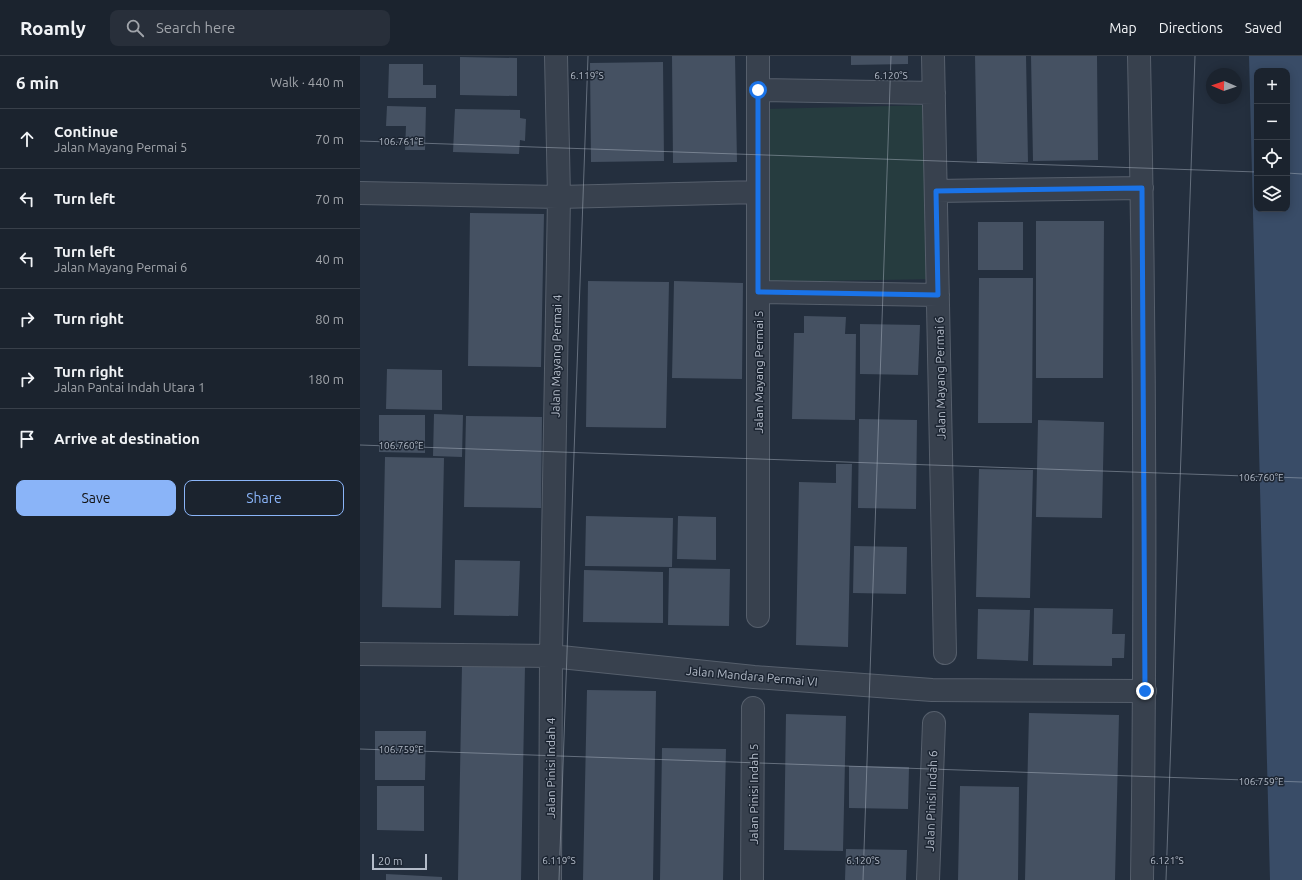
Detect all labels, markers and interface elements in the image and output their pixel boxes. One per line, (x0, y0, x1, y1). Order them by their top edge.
search box (110, 10, 390, 46)
text: Roamly (20, 17, 86, 39)
icon: search (124, 17, 146, 39)
text: Search here (156, 19, 235, 36)
text: Map (1109, 20, 1137, 36)
text: Directions (1159, 20, 1223, 36)
text: Saved (1245, 20, 1282, 36)
north arrow (1206, 68, 1242, 104)
map controls (1254, 68, 1290, 212)
button: + (1254, 68, 1290, 104)
text: 6.119°S (570, 70, 604, 81)
text: 6.120°S (874, 70, 908, 81)
text: 6 min (16, 73, 59, 92)
text: Walk · 440 m (270, 75, 344, 89)
route start (749, 81, 767, 99)
button: − (1254, 104, 1290, 140)
text: Continue (54, 123, 118, 140)
icon: ahead (16, 128, 38, 150)
text: 70 m (315, 132, 344, 146)
text: 106.761°E (378, 136, 424, 147)
text: Jalan Mayang Permai 5 (54, 140, 187, 154)
button: locate (1254, 140, 1290, 176)
button: layers (1254, 176, 1290, 212)
icon: left (16, 188, 38, 210)
text: Turn left (54, 190, 115, 207)
text: 70 m (315, 192, 344, 206)
text: Turn left (54, 243, 115, 260)
icon: left (16, 248, 38, 270)
text: 40 m (315, 252, 344, 266)
text: Jalan Mayang Permai 6 (54, 260, 187, 274)
street label: Jalan Mayang Permai 4 (548, 294, 564, 418)
icon: right (16, 308, 38, 330)
text: Turn right (54, 310, 124, 327)
street label: Jalan Mayang Permai 5 (752, 310, 765, 434)
text: 80 m (315, 312, 344, 326)
street label: Jalan Mayang Permai 6 (932, 316, 948, 440)
text: Turn right (54, 363, 124, 380)
icon: right (16, 368, 38, 390)
text: 180 m (308, 372, 344, 386)
text: Jalan Pantai Indah Utara 1 (54, 380, 205, 394)
icon: arrive (16, 428, 38, 450)
text: Arrive at destination (54, 430, 200, 447)
text: 106.760°E (378, 440, 424, 451)
text: 106.760°E (1238, 472, 1284, 483)
button: Save (16, 480, 176, 516)
button: Share (184, 480, 344, 516)
street label: Jalan Mandara Permai VI (686, 664, 818, 688)
route end (1136, 682, 1154, 700)
street label: Jalan Pinisi Indah 4 (544, 717, 557, 819)
street label: Jalan Pinisi Indah 5 (747, 743, 760, 845)
text: 106.759°E (378, 744, 424, 755)
street label: Jalan Pinisi Indah 6 (923, 750, 939, 852)
text: 106.759°E (1238, 776, 1284, 787)
scale bar (372, 852, 427, 871)
text: 20 m (378, 855, 402, 867)
text: 6.119°S (542, 855, 576, 866)
text: 6.120°S (846, 855, 880, 866)
text: 6.121°S (1150, 855, 1184, 866)

